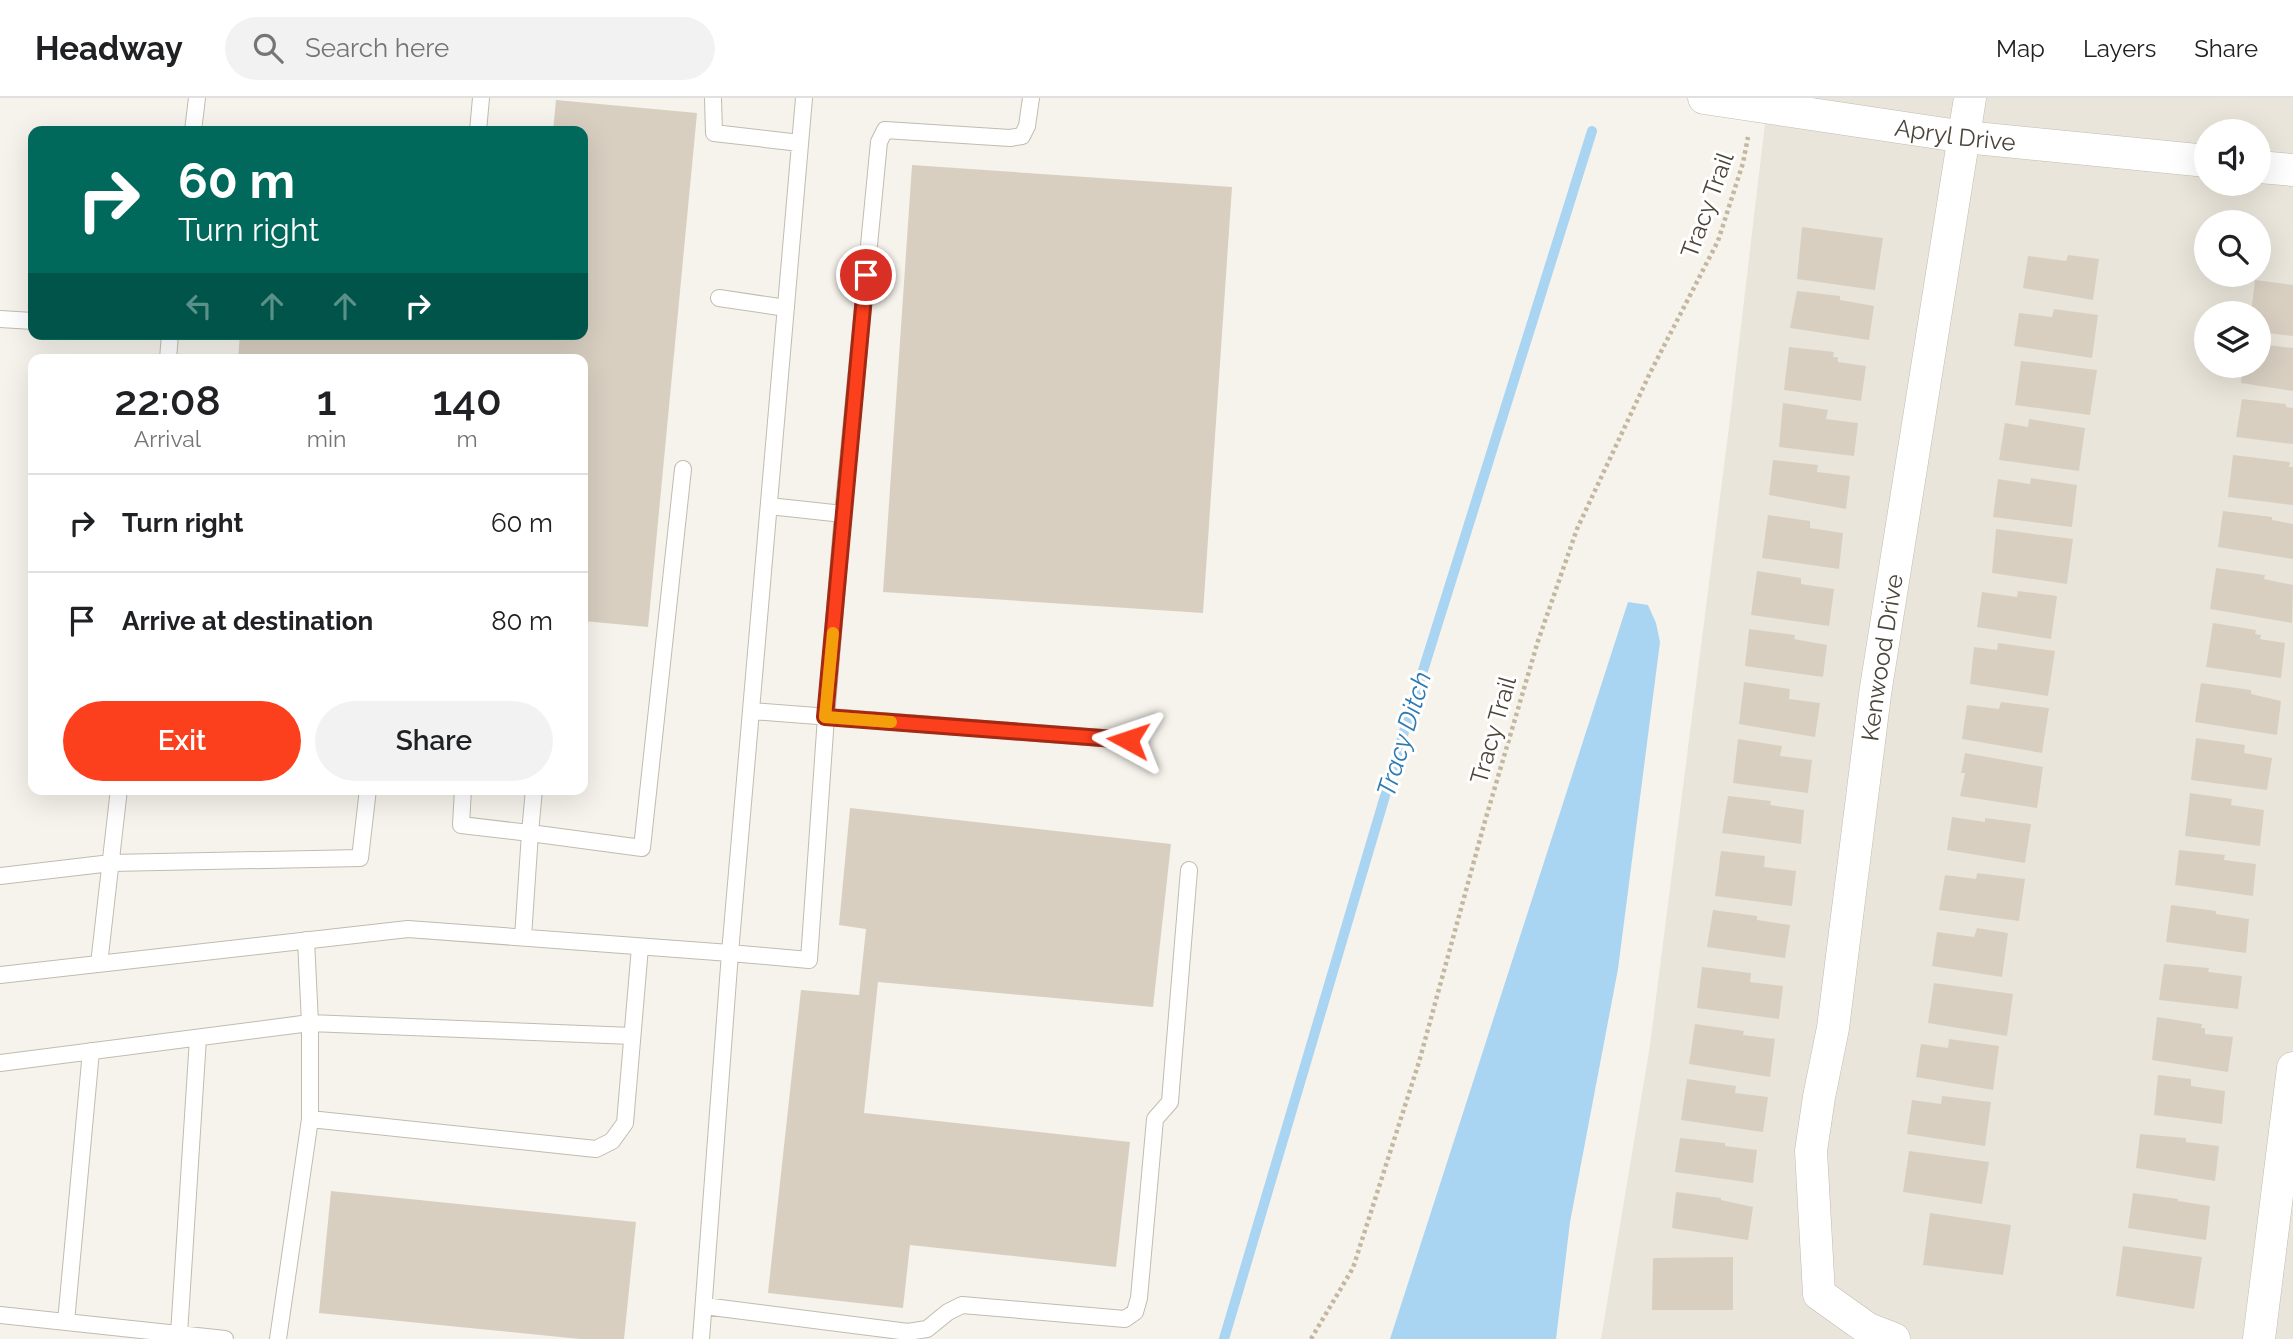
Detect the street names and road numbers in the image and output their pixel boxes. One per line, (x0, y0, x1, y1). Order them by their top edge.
street label: Apryl Drive (1893, 112, 2017, 156)
street label: Tracy Trail (1674, 148, 1740, 262)
street label: Kenwood Drive (1855, 572, 1908, 743)
street label: Tracy Trail (1464, 672, 1522, 787)

